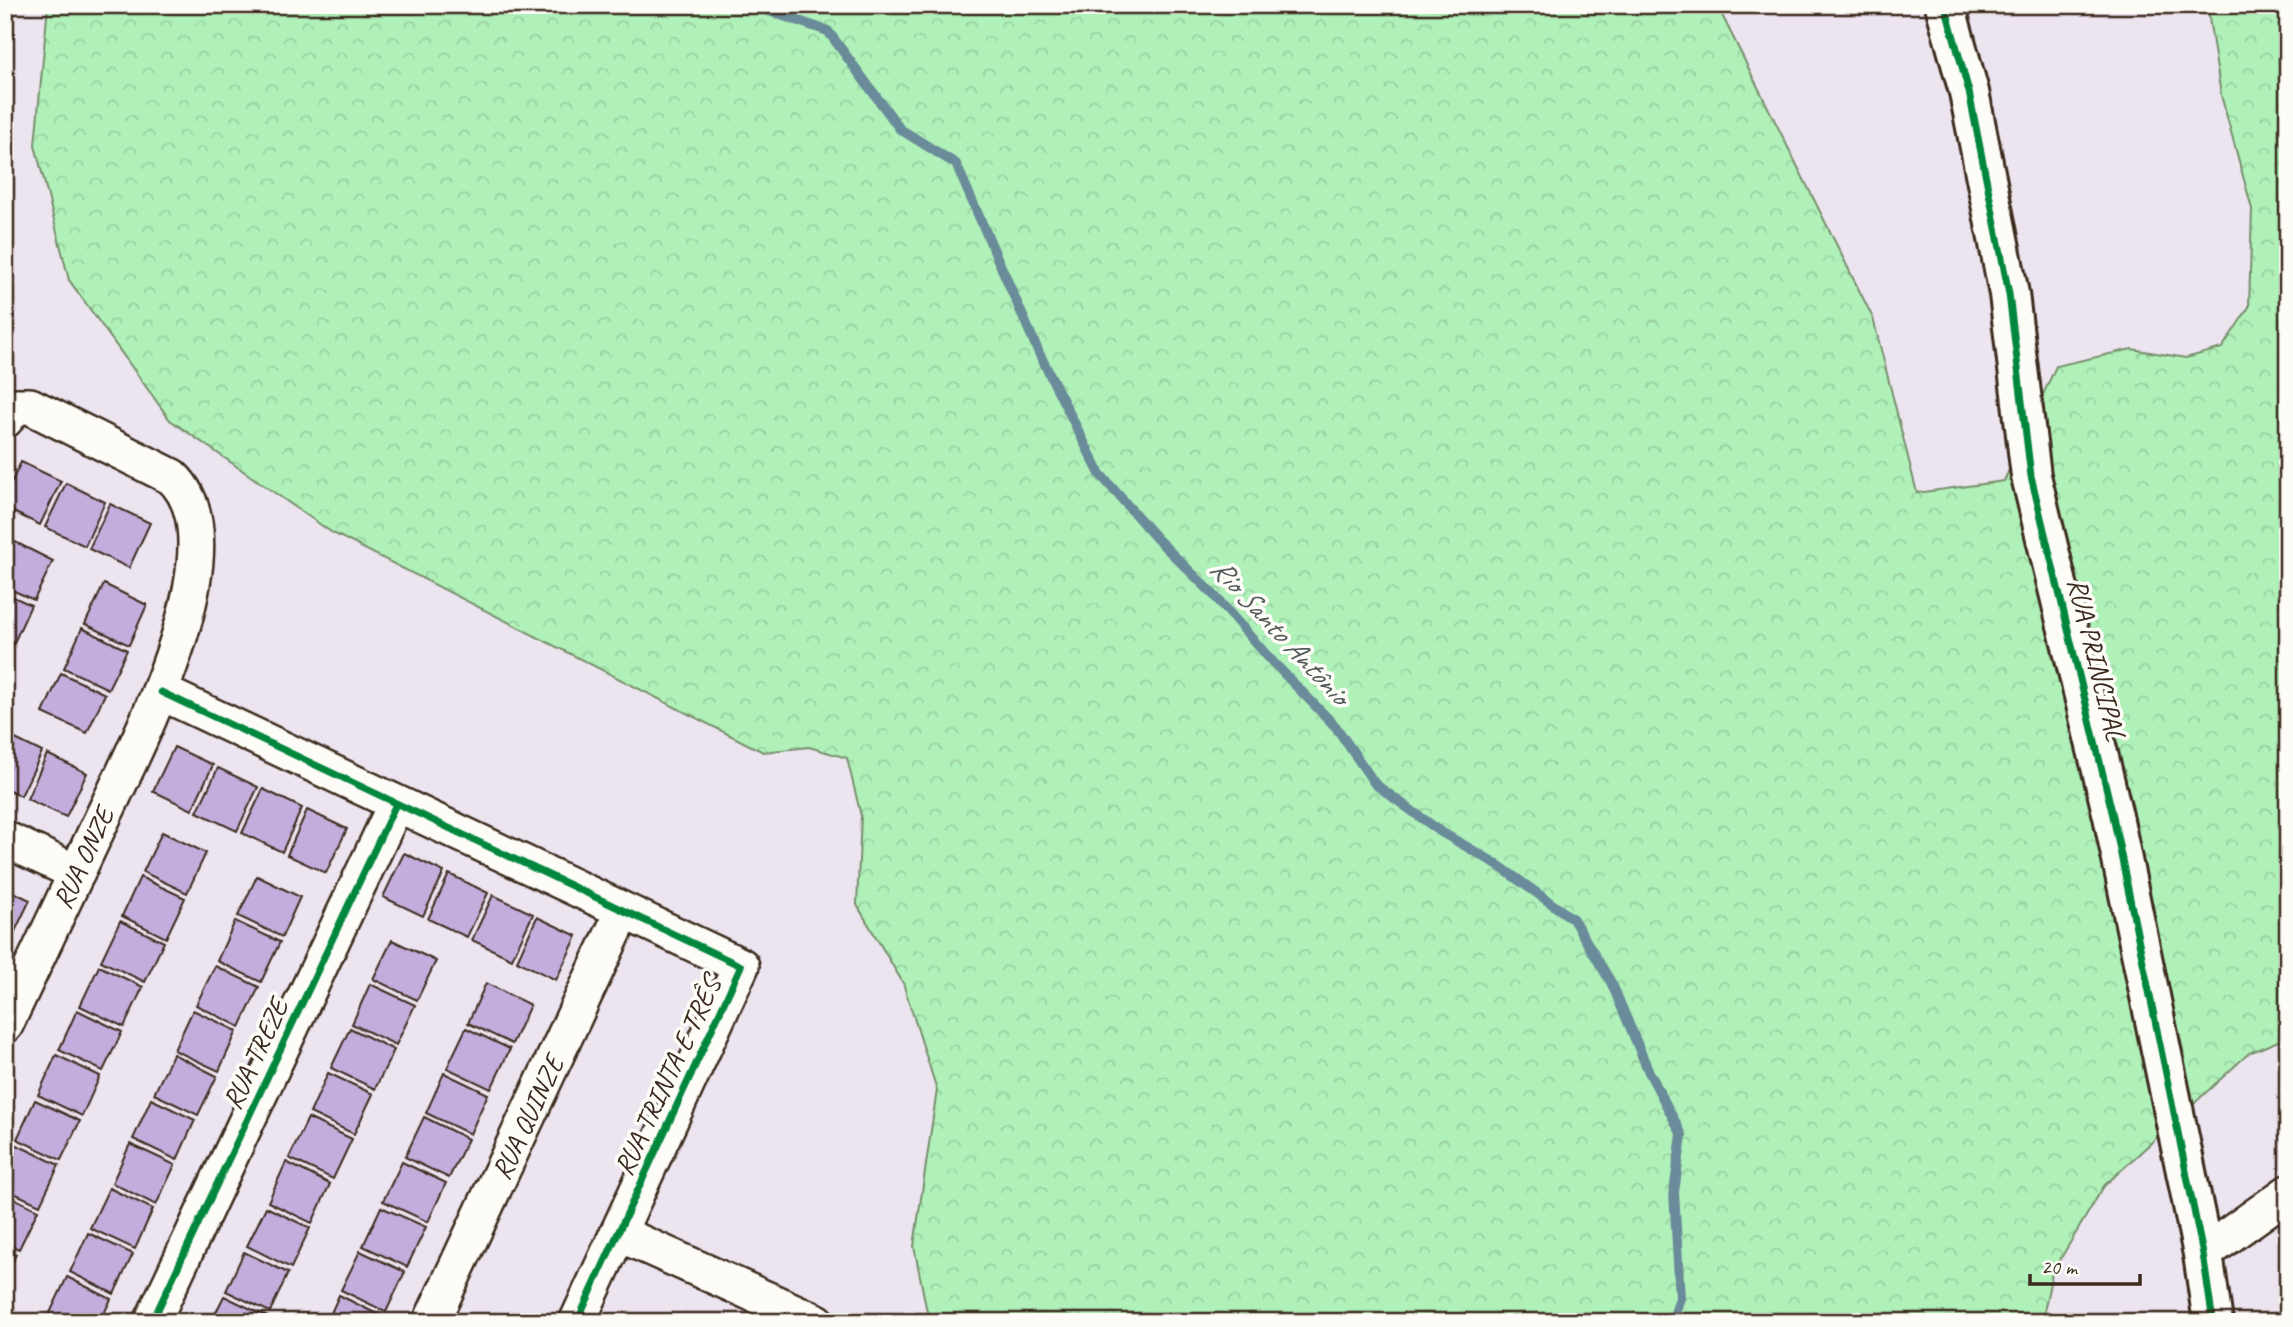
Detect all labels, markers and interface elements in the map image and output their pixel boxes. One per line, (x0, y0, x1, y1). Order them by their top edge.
water label: Rio Santo Antônio (1203, 550, 1361, 716)
street label: RUA PRINCIPAL (2060, 574, 2134, 745)
street label: RUA ONZE (44, 799, 123, 914)
street label: RUA TRINTA E TRÊS (606, 966, 731, 1181)
street label: RUA TREZE (214, 990, 297, 1115)
street label: RUA QUINZE (483, 1047, 572, 1185)
scale bar (2030, 1243, 2141, 1287)
text: 20 m (2041, 1254, 2079, 1280)

